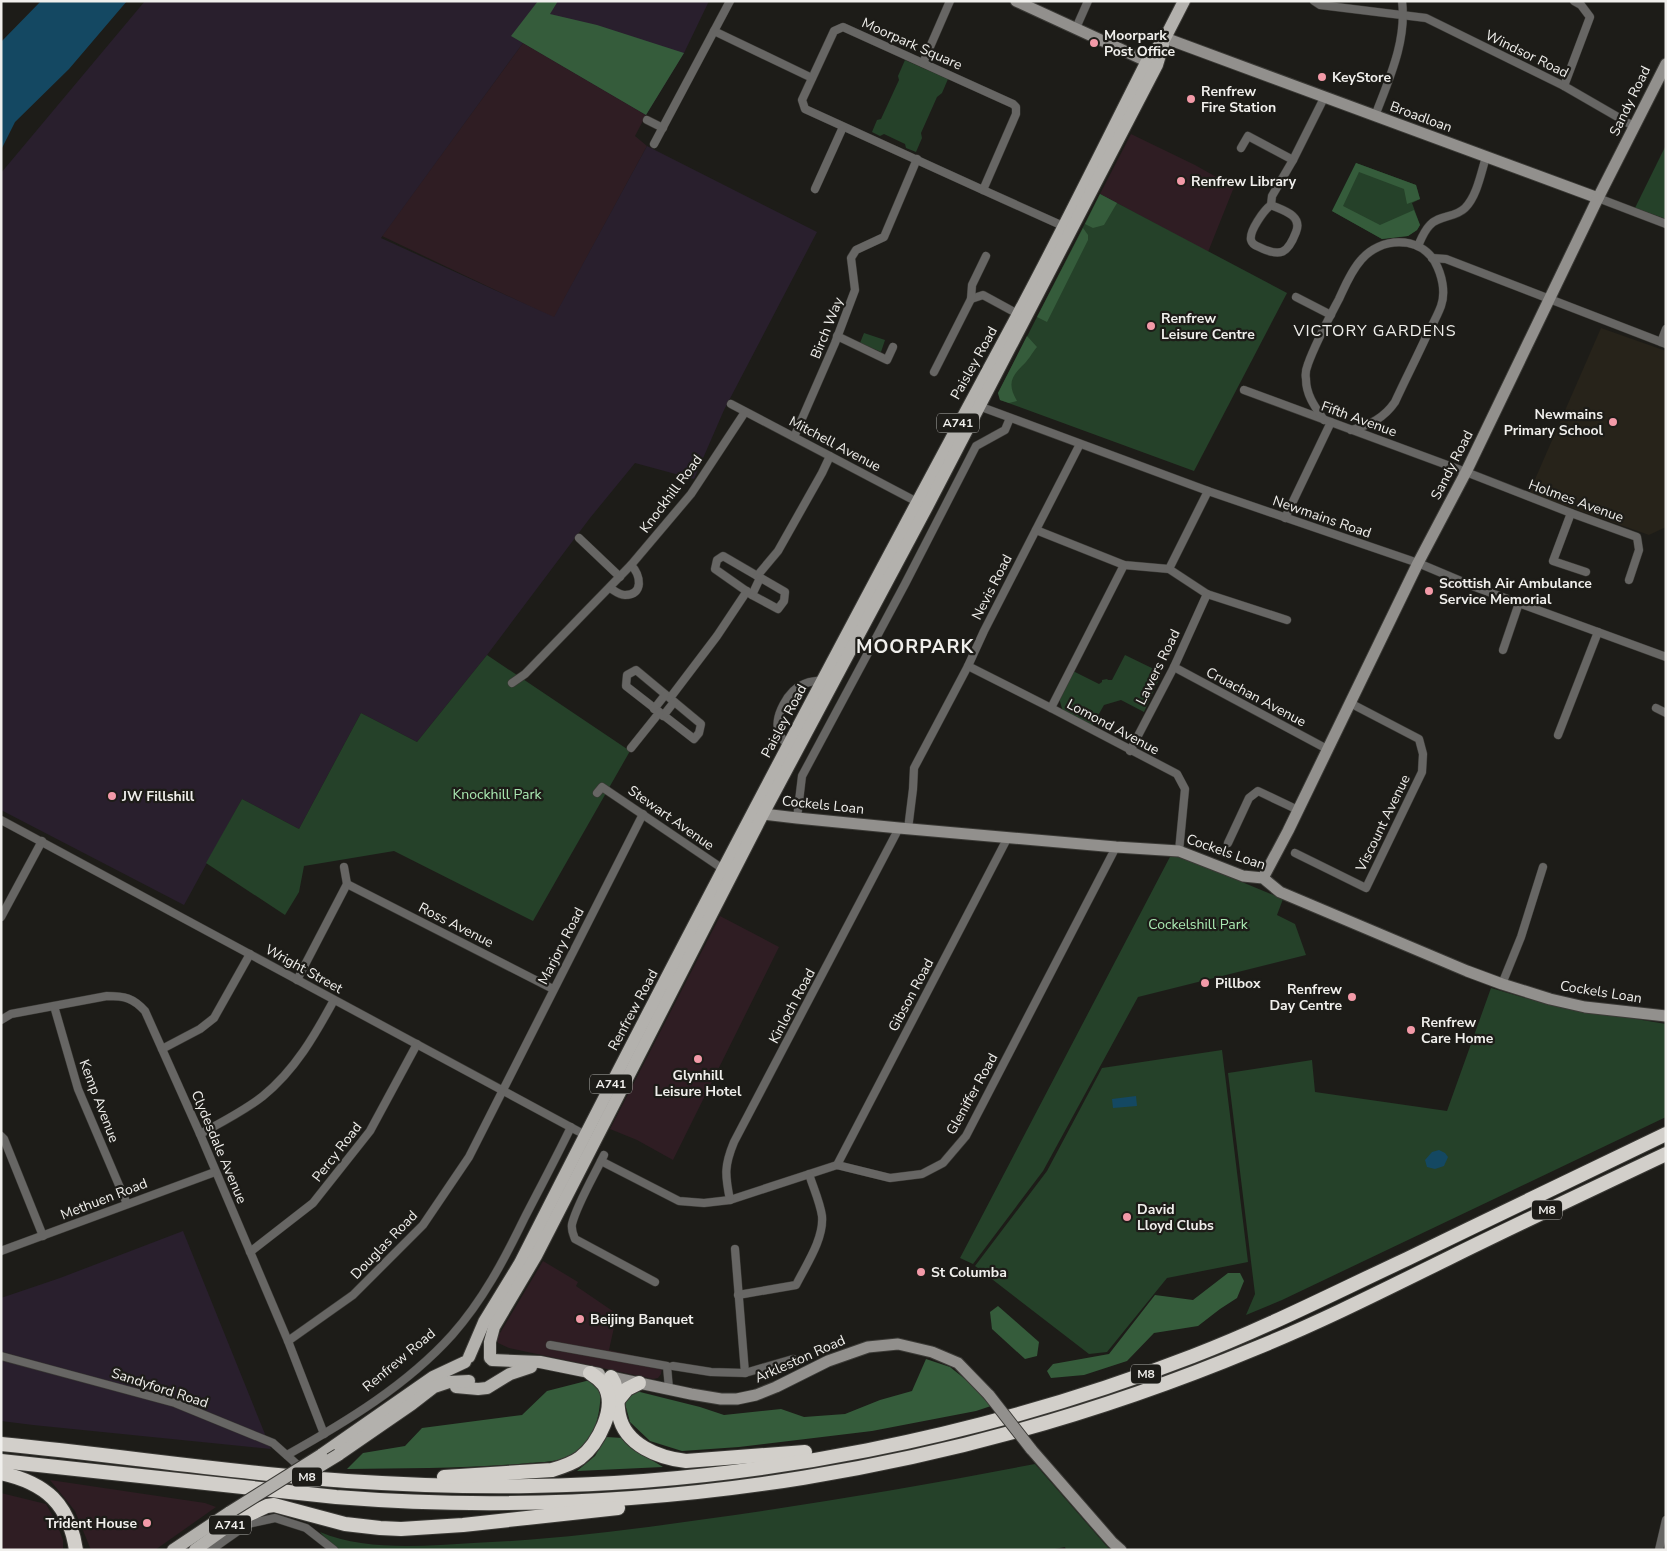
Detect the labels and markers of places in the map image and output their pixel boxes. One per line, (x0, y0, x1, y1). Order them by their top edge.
place label: Moorpark Post Office (1104, 26, 1176, 61)
marker: Moorpark Post Office (1088, 37, 1100, 49)
place label: KeyStore (1332, 68, 1391, 87)
marker: KeyStore (1316, 71, 1328, 83)
place label: Renfrew Fire Station (1201, 82, 1276, 117)
marker: Renfrew Fire Station (1185, 93, 1197, 105)
place label: Renfrew Library (1191, 172, 1297, 191)
marker: Renfrew Library (1175, 175, 1187, 187)
place label: Renfrew Leisure Centre (1161, 309, 1255, 344)
marker: Renfrew Leisure Centre (1145, 320, 1157, 332)
place label: Newmains Primary School (1504, 405, 1604, 440)
marker: Newmains Primary School (1607, 416, 1619, 428)
place label: Scottish Air Ambulance Service Memorial (1439, 574, 1592, 609)
marker: Scottish Air Ambulance Service Memorial (1423, 585, 1435, 597)
place label: JW Fillshill (121, 787, 195, 806)
marker: JW Fillshill (106, 790, 118, 802)
place label: Pillbox (1215, 974, 1261, 993)
marker: Pillbox (1199, 977, 1211, 989)
place label: Renfrew Day Centre (1269, 980, 1342, 1015)
marker: Renfrew Day Centre (1346, 991, 1358, 1003)
place label: Renfrew Care Home (1421, 1013, 1494, 1048)
marker: Renfrew Care Home (1405, 1024, 1417, 1036)
marker: Glynhill Leisure Hotel (692, 1053, 704, 1065)
place label: Glynhill Leisure Hotel (655, 1066, 742, 1101)
place label: David Lloyd Clubs (1137, 1200, 1214, 1235)
marker: David Lloyd Clubs (1121, 1211, 1133, 1223)
place label: St Columba (931, 1263, 1007, 1282)
marker: St Columba (915, 1266, 927, 1278)
place label: Beijing Banquet (590, 1310, 694, 1329)
marker: Beijing Banquet (574, 1313, 586, 1325)
place label: Trident House (46, 1514, 137, 1533)
marker: Trident House (141, 1517, 153, 1529)

